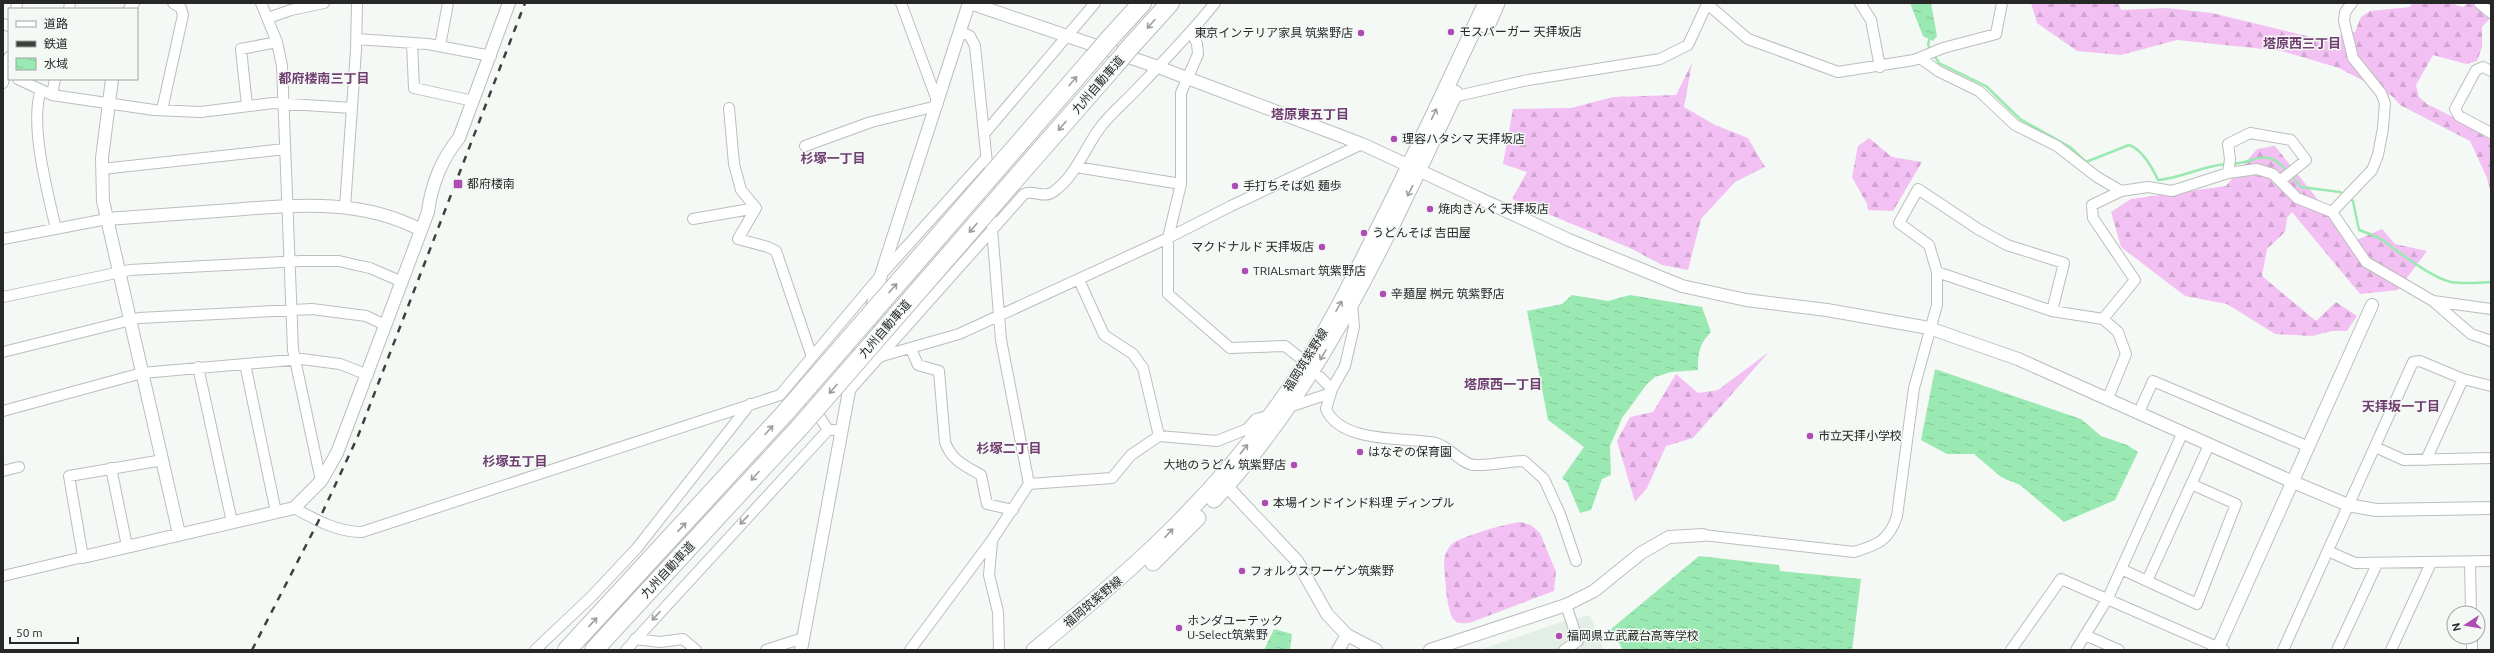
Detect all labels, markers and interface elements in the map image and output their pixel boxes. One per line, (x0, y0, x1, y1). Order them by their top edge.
legend (8, 8, 138, 80)
text: 道路 (44, 17, 68, 30)
one-way arrow (1146, 19, 1155, 29)
place label: モスバーガー 天拝坂店 (1459, 25, 1582, 38)
place label: 東京インテリア家具 筑紫野店 (1194, 26, 1353, 39)
marker: モスバーガー 天拝坂店 (1446, 27, 1456, 37)
marker: 東京インテリア家具 筑紫野店 (1356, 28, 1366, 38)
district label: 塔原西三丁目 (2263, 36, 2341, 50)
text: 鉄道 (44, 37, 68, 50)
street label: 九州自動車道 (1069, 53, 1126, 116)
text: 水域 (44, 57, 68, 70)
district label: 都府楼南三丁目 (278, 71, 370, 85)
one-way arrow (1069, 75, 1078, 86)
district label: 塔原東五丁目 (1271, 107, 1349, 121)
one-way arrow (1431, 108, 1438, 120)
one-way arrow (1057, 121, 1067, 131)
place label: 理容ハタシマ 天拝坂店 (1402, 132, 1525, 145)
marker: 理容ハタシマ 天拝坂店 (1389, 134, 1399, 144)
district label: 杉塚一丁目 (800, 151, 866, 165)
place label: 都府楼南 (467, 177, 515, 190)
marker: 都府楼南 (452, 178, 464, 190)
place label: 手打ちそば処 麺歩 (1243, 179, 1342, 192)
marker: 手打ちそば処 麺歩 (1230, 181, 1240, 191)
one-way arrow (1406, 184, 1413, 196)
place label: 焼肉きんぐ 天拝坂店 (1438, 202, 1549, 215)
marker: 焼肉きんぐ 天拝坂店 (1425, 204, 1435, 214)
one-way arrow (969, 223, 978, 233)
place label: うどんそば 吉田屋 (1372, 226, 1471, 239)
marker: うどんそば 吉田屋 (1359, 228, 1369, 238)
place label: マクドナルド 天拝坂店 (1191, 240, 1314, 253)
marker: マクドナルド 天拝坂店 (1317, 242, 1327, 252)
place label: TRIALsmart 筑紫野店 (1253, 264, 1366, 277)
marker: TRIALsmart 筑紫野店 (1240, 266, 1250, 276)
one-way arrow (889, 283, 898, 293)
place label: 辛麺屋 桝元 筑紫野店 (1391, 287, 1505, 300)
marker: 辛麺屋 桝元 筑紫野店 (1378, 289, 1388, 299)
street label: 九州自動車道 (856, 297, 913, 360)
one-way arrow (1336, 300, 1344, 312)
street label: 福岡筑紫野線 (1281, 326, 1330, 394)
one-way arrow (1319, 349, 1327, 361)
district label: 塔原西一丁目 (1464, 377, 1542, 391)
one-way arrow (828, 384, 837, 395)
district label: 天拝坂一丁目 (2362, 399, 2440, 413)
one-way arrow (765, 425, 774, 435)
place label: 市立天拝小学校 (1818, 429, 1902, 442)
marker: 市立天拝小学校 (1805, 431, 1815, 441)
district label: 杉塚二丁目 (976, 441, 1042, 455)
one-way arrow (1240, 443, 1248, 454)
place label: はなぞの保育園 (1368, 445, 1452, 458)
marker: はなぞの保育園 (1355, 447, 1365, 457)
district label: 杉塚五丁目 (482, 454, 548, 468)
place label: 大地のうどん 筑紫野店 (1163, 458, 1286, 471)
marker: 大地のうどん 筑紫野店 (1289, 460, 1299, 470)
one-way arrow (750, 471, 760, 481)
place label: 本場インドインド料理 ディンプル (1273, 496, 1455, 509)
marker: 本場インドインド料理 ディンプル (1260, 498, 1270, 508)
one-way arrow (739, 515, 749, 525)
one-way arrow (677, 522, 686, 532)
one-way arrow (1165, 528, 1174, 538)
street label: 九州自動車道 (638, 539, 697, 600)
place label: フォルクスワーゲン筑紫野 (1250, 564, 1394, 577)
marker: フォルクスワーゲン筑紫野 (1237, 566, 1247, 576)
street label: 福岡筑紫野線 (1061, 573, 1124, 630)
north arrow (2446, 605, 2486, 645)
one-way arrow (651, 611, 661, 621)
place label: ホンダユーテック U-Select筑紫野 (1187, 614, 1283, 641)
one-way arrow (589, 616, 598, 627)
scale bar (10, 619, 78, 645)
text: N (2449, 622, 2463, 632)
marker: ホンダユーテック U-Select筑紫野 (1174, 623, 1184, 633)
text: 50 m (16, 626, 43, 639)
place label: 福岡県立武蔵台高等学校 (1567, 629, 1699, 642)
marker: 福岡県立武蔵台高等学校 (1554, 631, 1564, 641)

